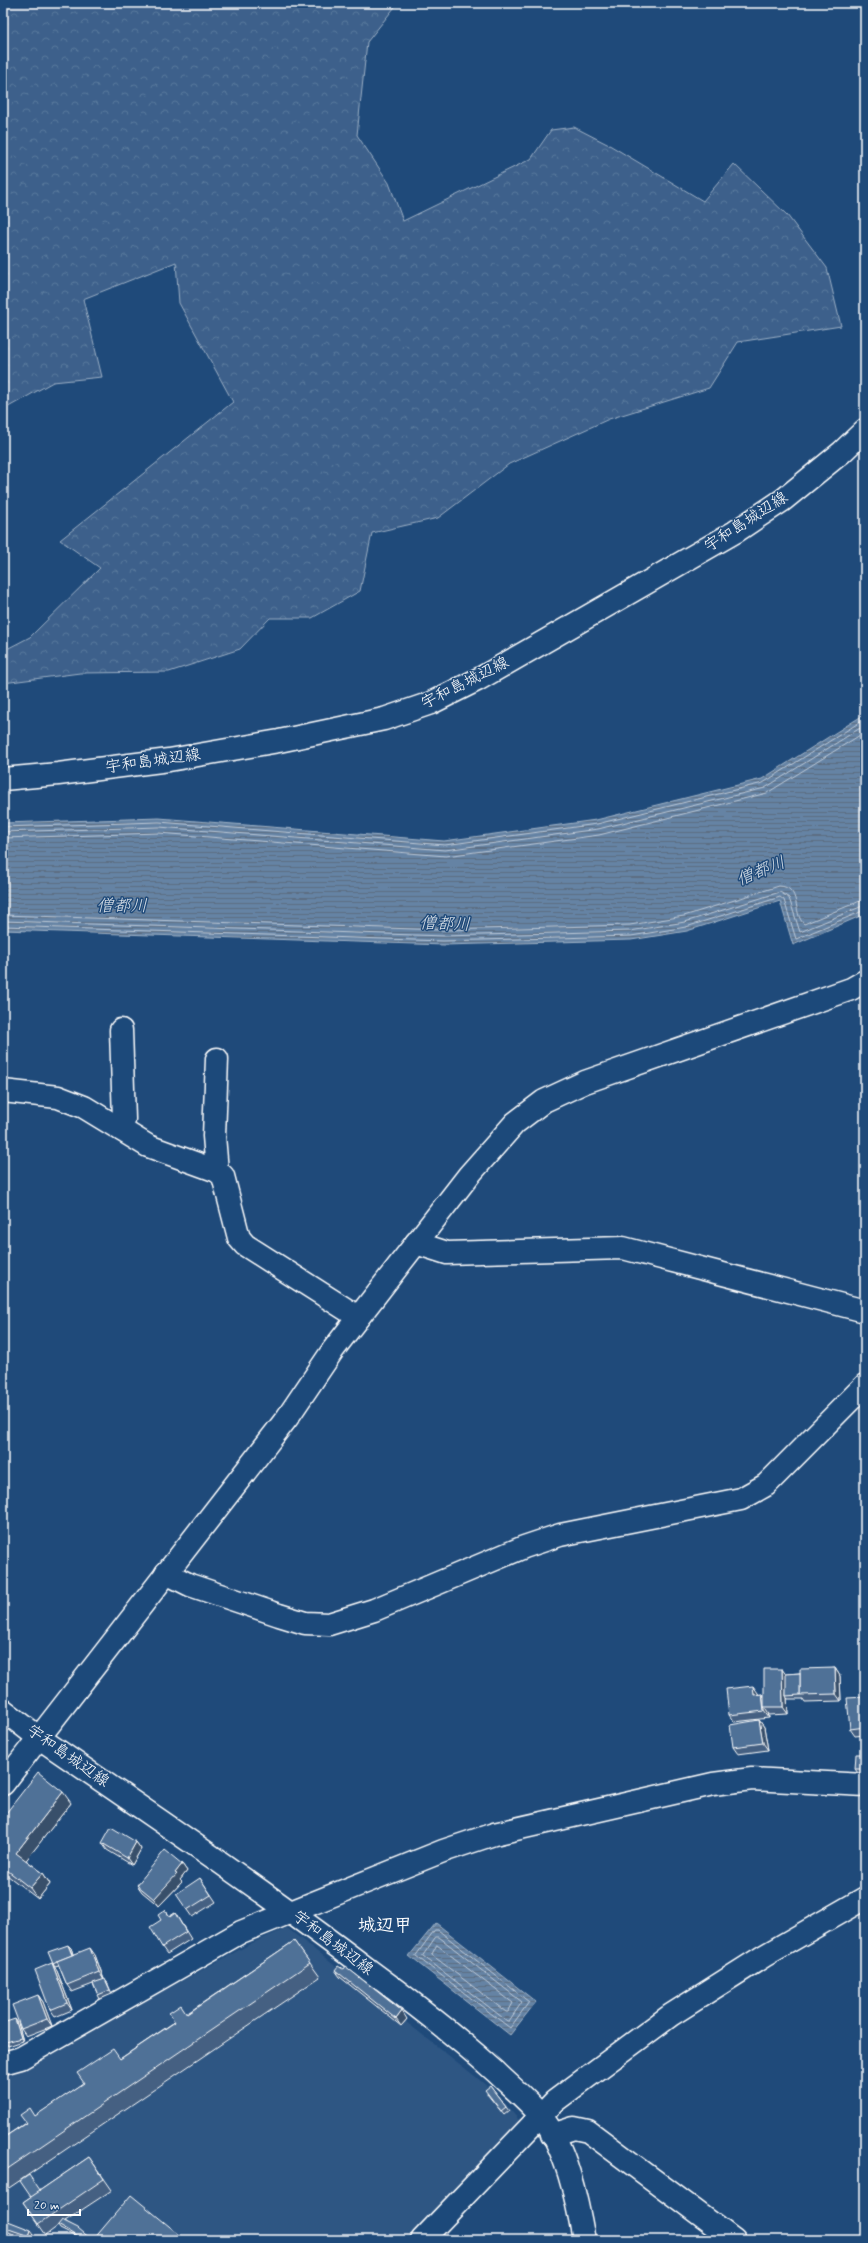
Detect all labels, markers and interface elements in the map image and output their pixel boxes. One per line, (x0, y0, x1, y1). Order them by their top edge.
street label: 宇和島城辺線 (700, 487, 792, 557)
street label: 宇和島城辺線 (417, 652, 513, 714)
street label: 宇和島城辺線 (104, 744, 202, 778)
water label: 僧都川 (733, 851, 789, 891)
water label: 僧都川 (97, 895, 148, 917)
water label: 僧都川 (419, 912, 471, 936)
street label: 宇和島城辺線 (23, 1720, 113, 1792)
street label: 宇和島城辺線 (288, 1906, 378, 1980)
district label: 城辺甲 (358, 1914, 412, 1938)
scale bar (28, 2191, 80, 2217)
text: 20 m (34, 2198, 60, 2214)

